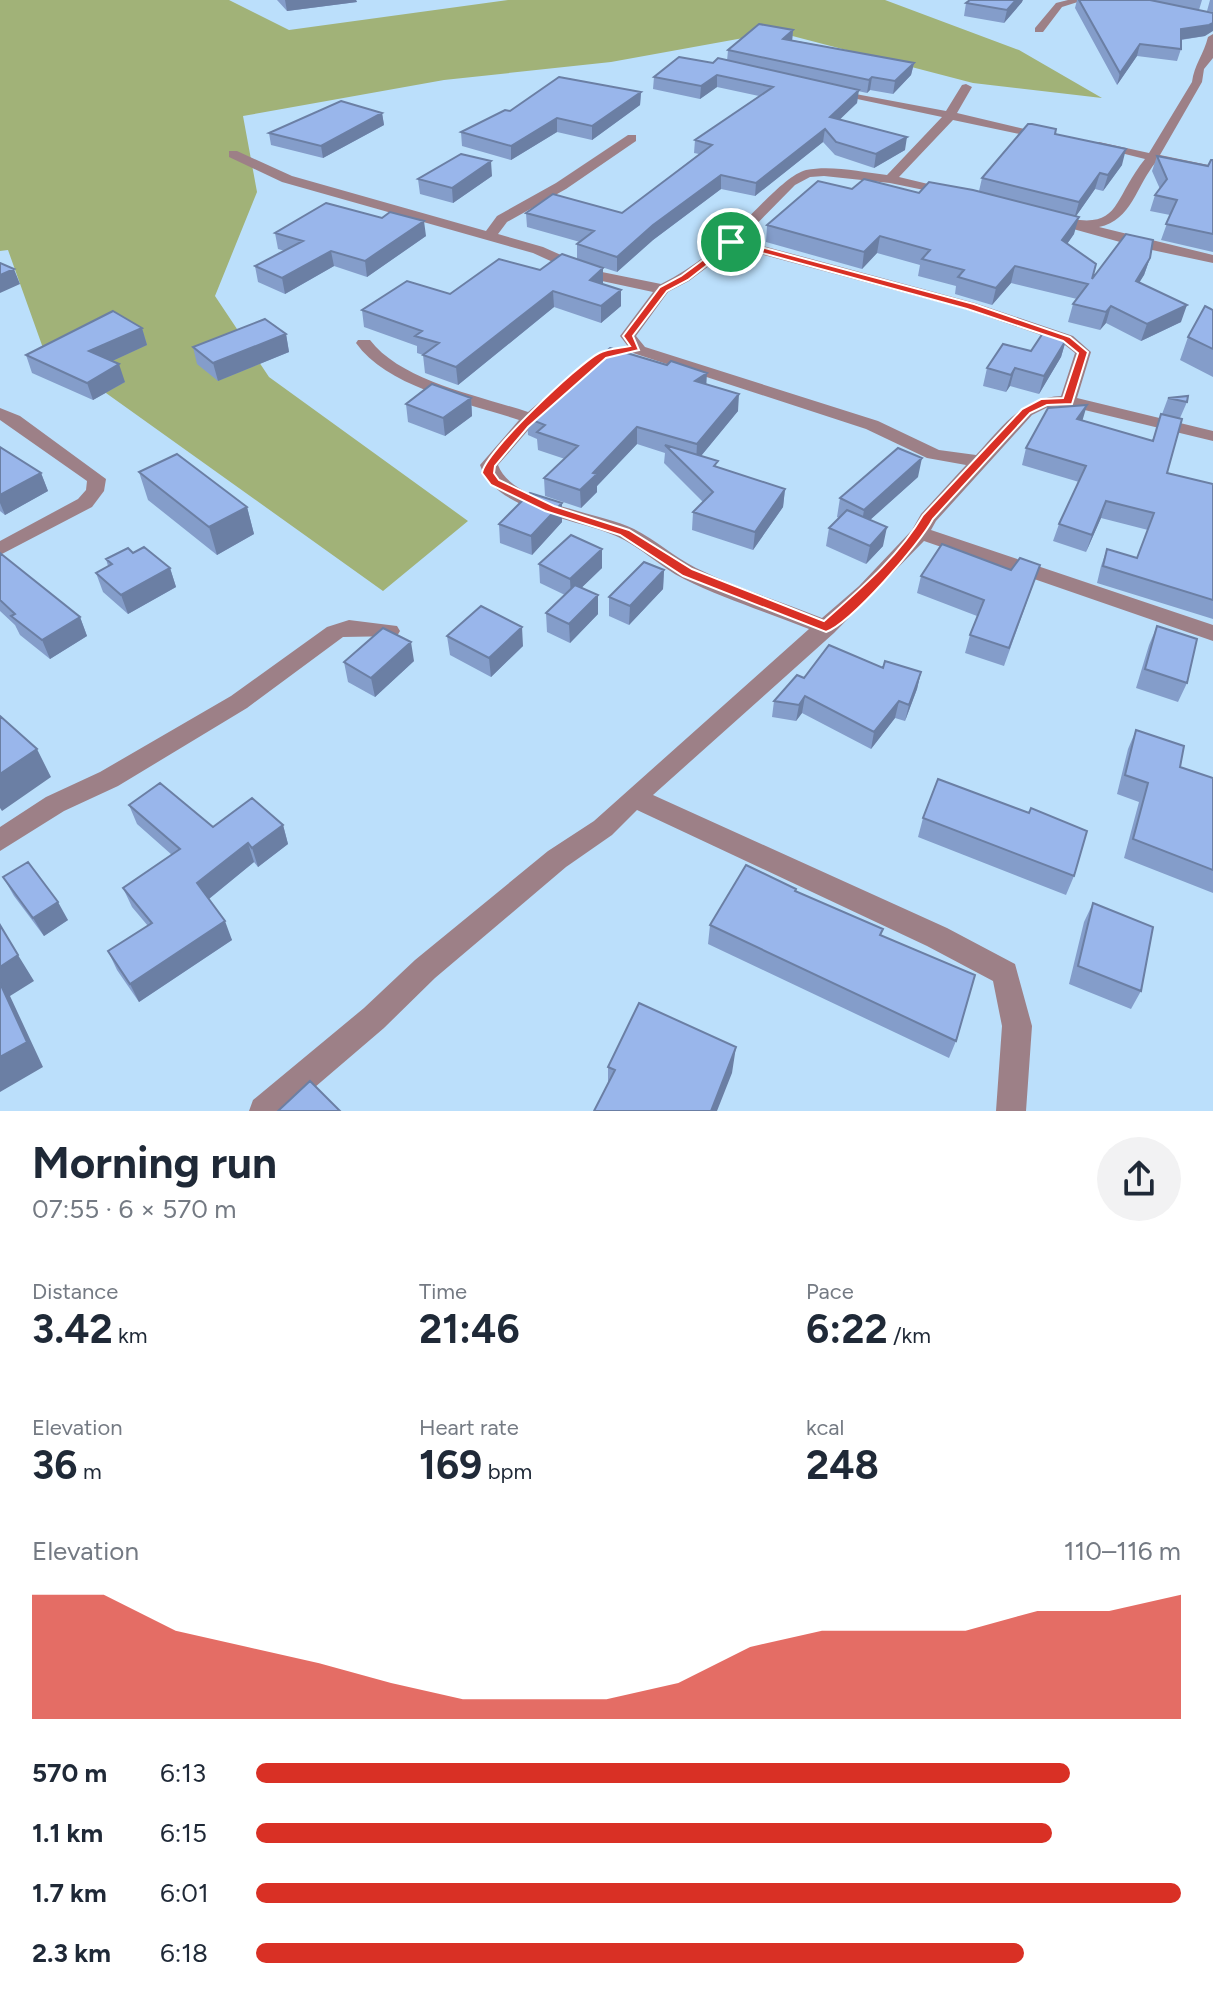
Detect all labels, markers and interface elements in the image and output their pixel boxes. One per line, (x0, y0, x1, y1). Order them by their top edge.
pin (697, 208, 765, 276)
icon: arrive (709, 220, 753, 264)
text: Morning run (32, 1136, 277, 1189)
button: share (1097, 1137, 1181, 1221)
text: 07:55 · 6 × 570 m (32, 1193, 236, 1225)
text: Distance (32, 1278, 118, 1305)
text: Time (419, 1278, 467, 1305)
text: Pace (806, 1278, 854, 1305)
text: 3.42 (32, 1305, 113, 1353)
text: 21:46 (419, 1305, 520, 1353)
text: 6:22 (806, 1305, 888, 1353)
text: km (113, 1322, 147, 1349)
text: /km (888, 1322, 931, 1349)
text: Elevation (32, 1414, 122, 1441)
text: Heart rate (419, 1414, 519, 1441)
text: kcal (806, 1414, 844, 1441)
text: 36 (32, 1441, 77, 1489)
text: 169 (419, 1441, 482, 1489)
text: 248 (806, 1441, 879, 1489)
text: m (77, 1458, 102, 1485)
text: bpm (482, 1458, 532, 1485)
text: Elevation (32, 1535, 139, 1567)
text: 110–116 m (1064, 1535, 1181, 1567)
text: 570 m (32, 1757, 107, 1789)
text: 6:13 (160, 1757, 206, 1789)
text: 1.1 km (32, 1817, 103, 1849)
text: 6:15 (160, 1817, 207, 1849)
text: 1.7 km (32, 1877, 107, 1909)
text: 6:01 (160, 1877, 209, 1909)
text: 2.3 km (32, 1937, 111, 1969)
text: 6:18 (160, 1937, 208, 1969)

